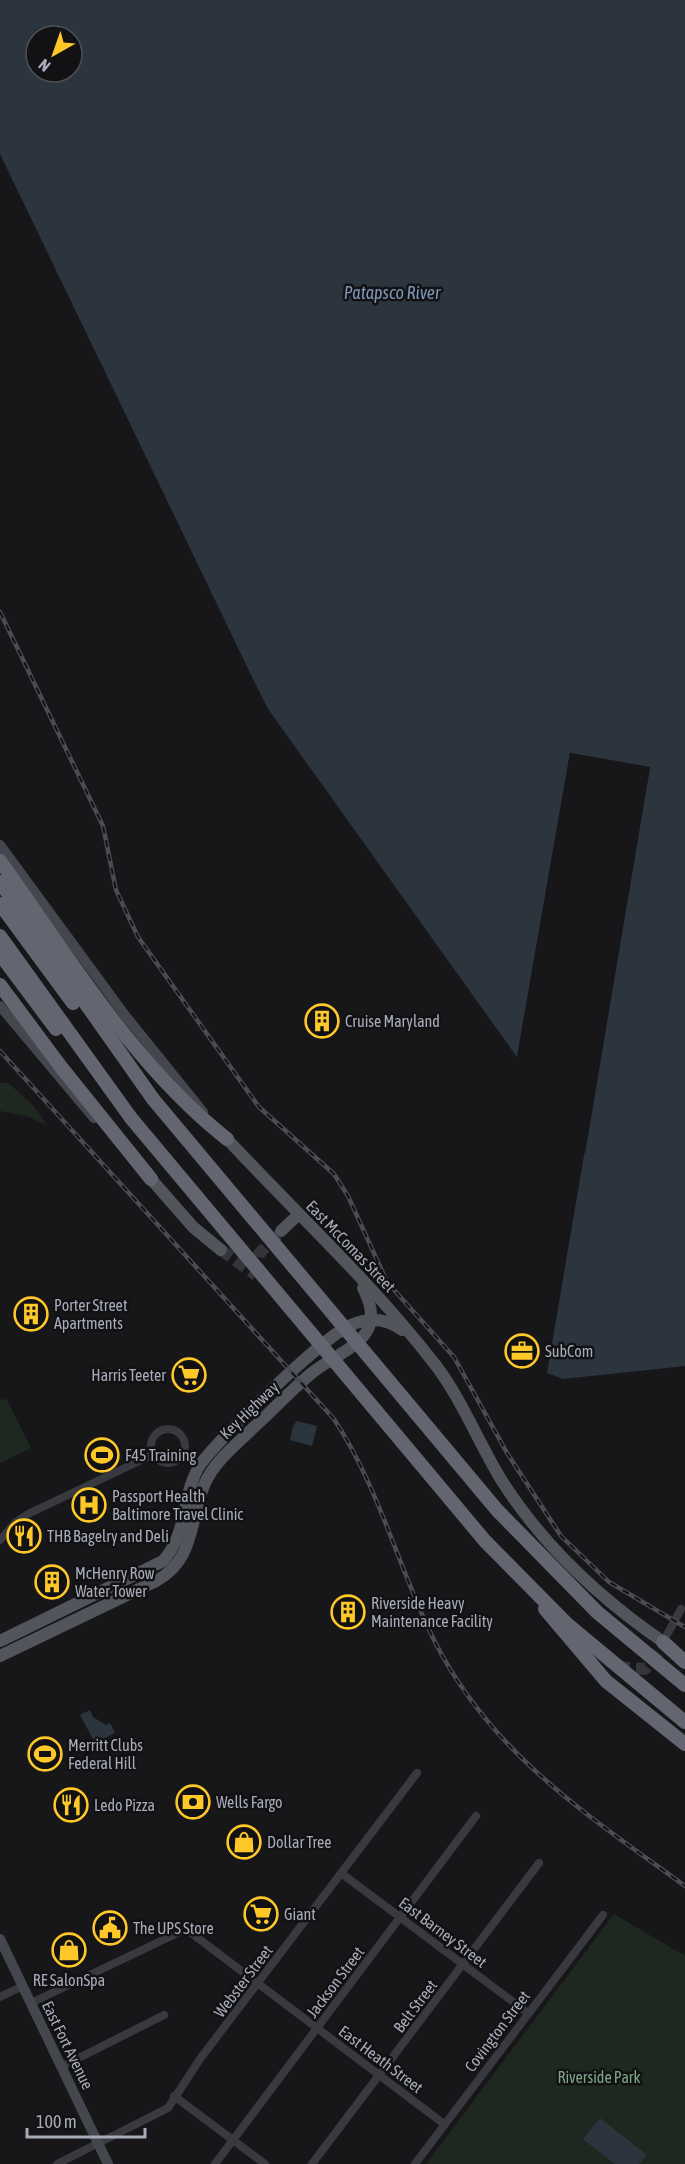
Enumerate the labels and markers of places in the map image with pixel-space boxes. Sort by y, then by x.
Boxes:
building icon: Cruise Maryland [304,1003,340,1039]
place label: Cruise Maryland [345,1012,440,1031]
building icon: Porter Street Apartments [13,1296,49,1332]
place label: Porter Street Apartments [54,1296,128,1333]
office icon: SubCom [504,1333,540,1369]
place label: SubCom [545,1342,593,1360]
supermarket icon: Harris Teeter [171,1357,207,1393]
place label: Harris Teeter [91,1366,166,1384]
sports icon: F45 Training [84,1437,120,1473]
place label: F45 Training [125,1446,196,1465]
hospital icon: Passport Health Baltimore Travel Clinic [71,1487,107,1523]
place label: Passport Health Baltimore Travel Clinic [112,1487,243,1523]
restaurant icon: THB Bagelry and Deli [6,1518,42,1554]
place label: THB Bagelry and Deli [47,1527,169,1546]
building icon: McHenry Row Water Tower [34,1564,70,1600]
place label: McHenry Row Water Tower [75,1564,155,1600]
building icon: Riverside Heavy Maintenance Facility [330,1594,366,1630]
place label: Riverside Heavy Maintenance Facility [371,1594,493,1631]
sports icon: Merritt Clubs Federal Hill [27,1736,63,1772]
place label: Merritt Clubs Federal Hill [68,1736,143,1772]
bank icon: Wells Fargo [175,1784,211,1820]
restaurant icon: Ledo Pizza [53,1787,89,1823]
place label: Wells Fargo [216,1793,283,1812]
place label: Ledo Pizza [94,1796,155,1814]
shop icon: Dollar Tree [226,1824,262,1860]
place label: Dollar Tree [267,1833,332,1851]
supermarket icon: Giant [243,1896,279,1932]
place label: Giant [284,1905,316,1923]
public building icon: The UPS Store [92,1910,128,1946]
place label: The UPS Store [133,1919,214,1937]
shop icon: RE SalonSpa [51,1932,87,1968]
place label: RE SalonSpa [33,1971,105,1990]

